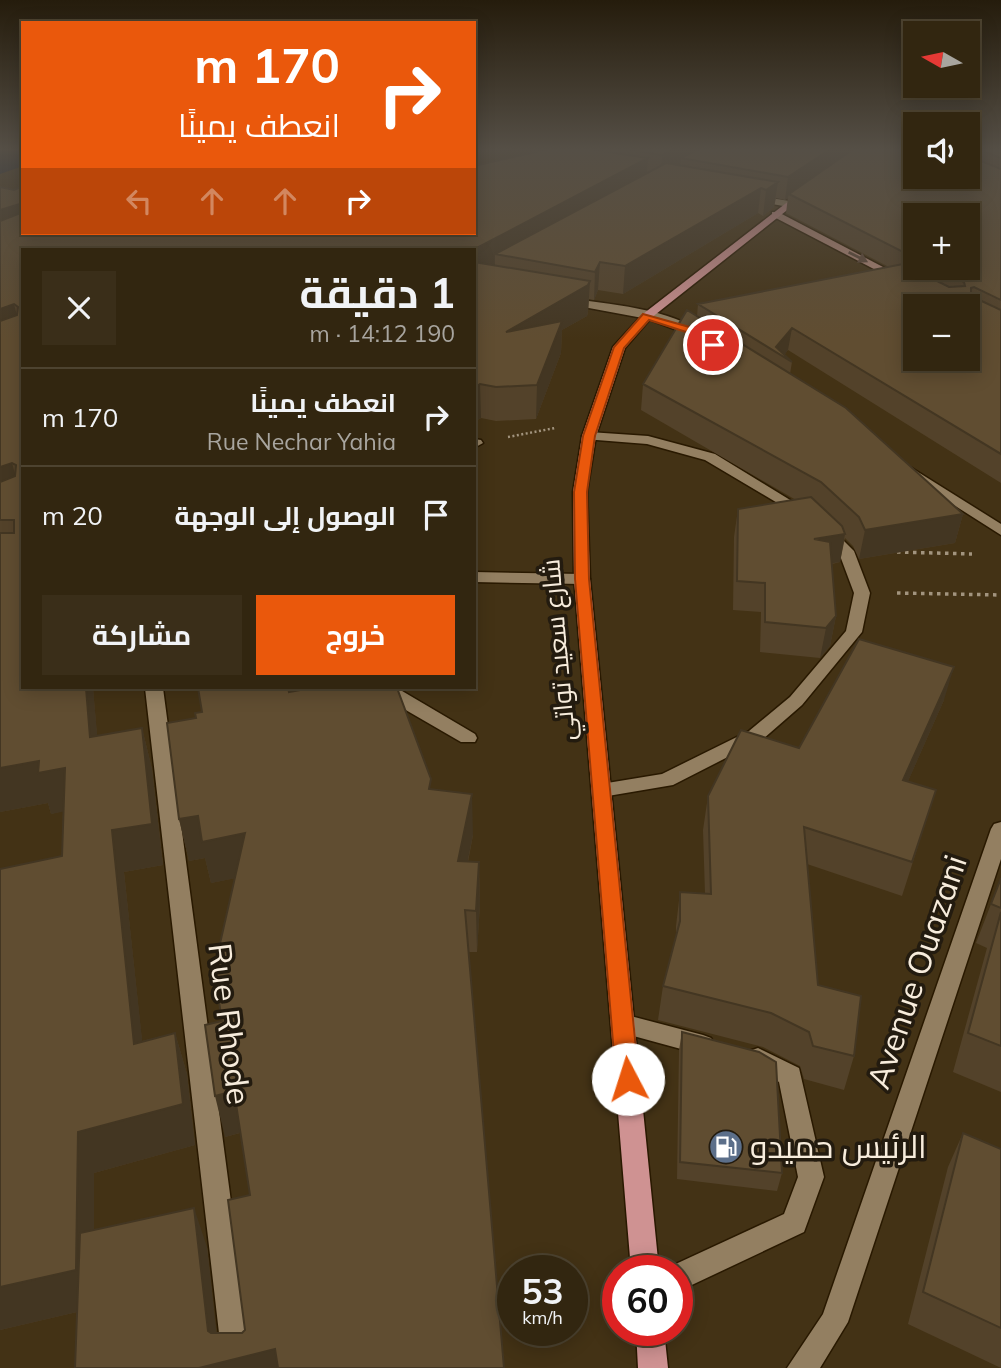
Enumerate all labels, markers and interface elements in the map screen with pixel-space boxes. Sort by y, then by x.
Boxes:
north arrow [903,21,980,98]
map controls [903,21,980,371]
text: 170 m [194,34,340,95]
icon: right [364,49,455,140]
text: انعطف يمينًا [178,105,340,145]
button: sound [903,112,980,189]
icon: left [120,182,158,220]
icon: ahead [193,182,231,220]
icon: ahead [266,182,304,220]
icon: right [339,182,377,220]
button: + [903,203,980,280]
one-way arrow [848,250,868,262]
text: 1 دقيقة [300,266,455,319]
button: close [42,271,116,345]
button: − [903,294,980,371]
pin [683,315,743,375]
text: 190 m · 14:12 [310,319,455,348]
icon: arrive [694,326,732,364]
text: انعطف يمينًا [250,386,396,419]
icon: right [417,398,455,436]
text: 170 m [42,401,118,434]
text: Rue Nechar Yahia [207,427,396,456]
icon: arrive [417,496,455,534]
text: 20 m [42,499,103,532]
text: الوصول إلى الوجهة [175,499,396,532]
street label: شارع سعيد تواتي [533,557,587,742]
button: مشاركة [42,595,242,675]
button: خروج [256,595,455,675]
street label: Avenue Ouazani [857,850,975,1094]
street label: Rue Rhode [200,941,260,1107]
position arrow [591,1042,665,1116]
place label: الرئيس حميدو [750,1126,927,1166]
fuel station icon: الرئيس حميدو [707,1128,745,1166]
speed limit sign: 60 [602,1255,693,1346]
text: 53 [521,1269,564,1313]
text: km/h [522,1306,563,1329]

